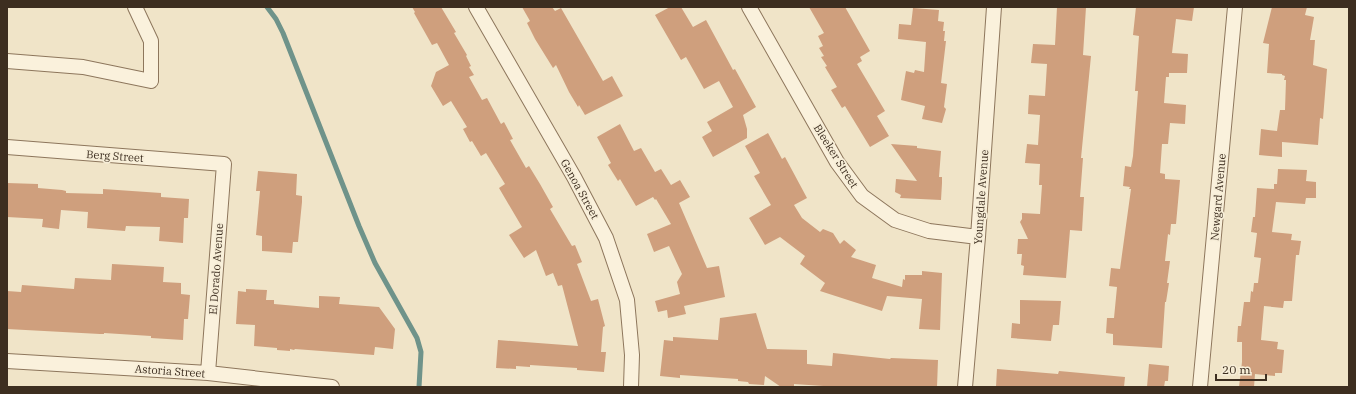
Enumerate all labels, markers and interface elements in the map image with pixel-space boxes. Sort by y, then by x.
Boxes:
street label: Bleeker Street [811,121,861,191]
street label: Berg Street [86,147,144,165]
street label: Youngdale Avenue [971,149,991,245]
street label: Newgard Avenue [1207,153,1229,241]
street label: Genoa Street [558,156,602,222]
street label: El Dorado Avenue [206,223,226,315]
scale bar [1216,356,1266,382]
street label: Astoria Street [134,362,206,380]
text: 20 m [1222,362,1251,377]

